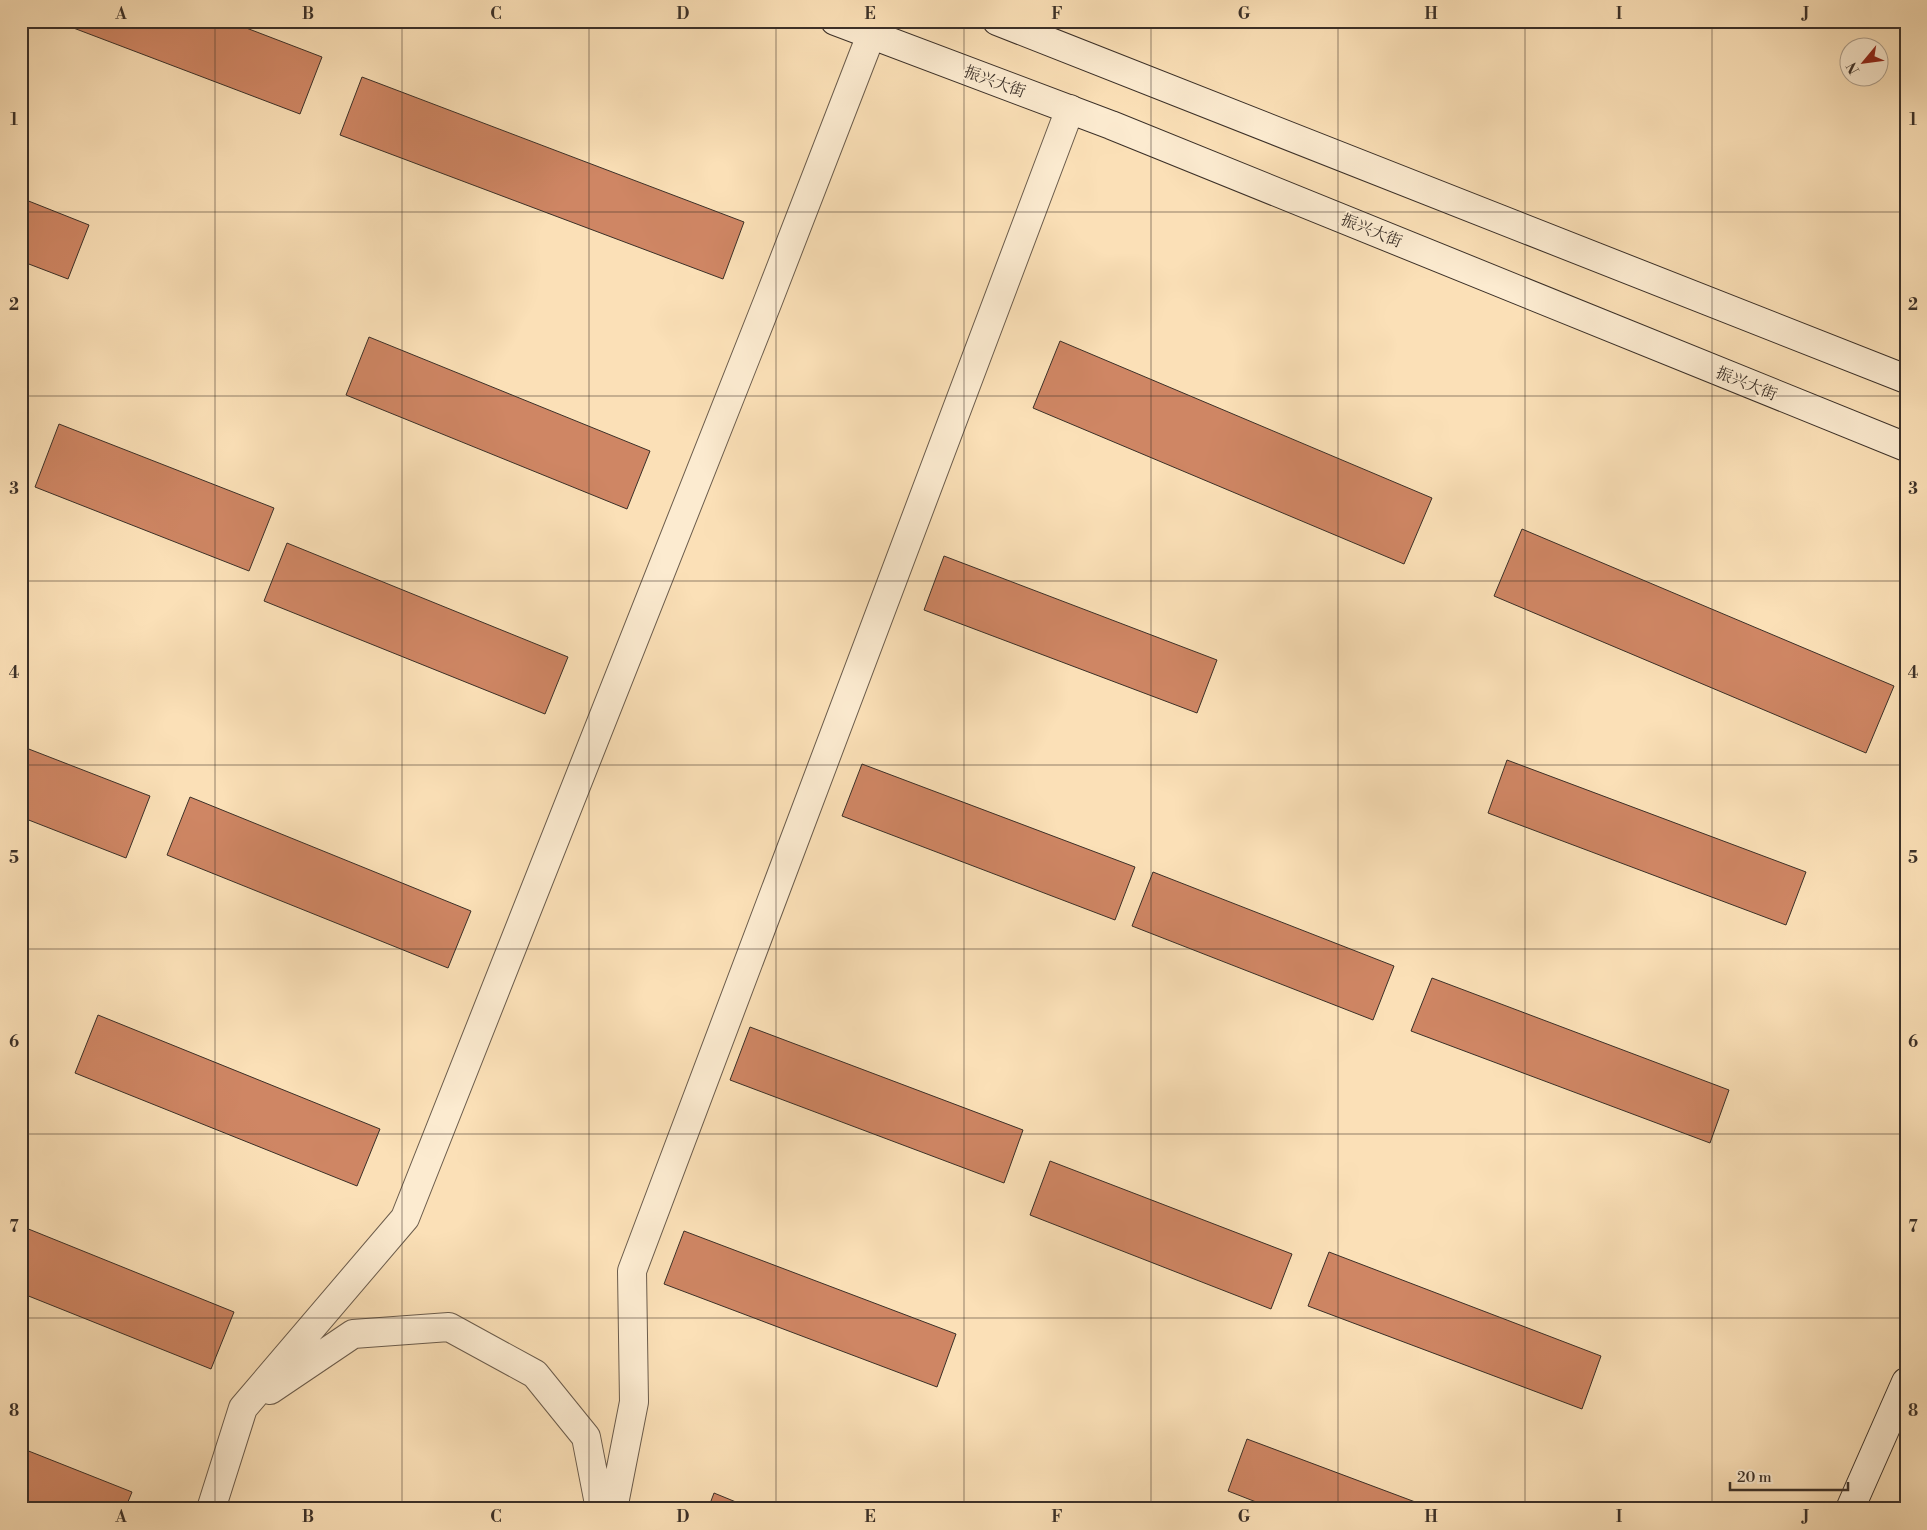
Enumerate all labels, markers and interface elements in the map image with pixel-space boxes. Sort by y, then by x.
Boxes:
text: A [114,4,127,24]
text: B [302,4,314,24]
text: C [490,4,502,24]
text: D [677,4,690,24]
text: E [864,4,876,24]
text: F [1051,4,1063,24]
text: G [1238,4,1251,24]
text: H [1424,4,1438,24]
text: I [1616,4,1622,24]
text: J [1801,4,1809,24]
north arrow [1840,38,1890,88]
text: N [1843,59,1864,77]
street label: 振兴大街 [961,62,1028,102]
text: 1 [10,110,18,130]
text: 1 [1909,110,1917,130]
street label: 振兴大街 [1338,210,1405,252]
text: 2 [9,295,19,315]
text: 2 [1908,295,1918,315]
street label: 振兴大街 [1713,363,1780,405]
text: 3 [9,479,19,499]
text: 3 [1908,479,1918,499]
text: 4 [9,663,20,683]
text: 4 [1908,663,1919,683]
text: 5 [9,848,19,868]
text: 5 [1908,848,1918,868]
text: 6 [9,1032,19,1052]
text: 6 [1908,1032,1918,1052]
text: 7 [9,1217,19,1237]
text: 7 [1908,1217,1918,1237]
text: 8 [9,1401,19,1421]
text: 8 [1908,1401,1918,1421]
scale bar [1730,1460,1847,1492]
text: 20 m [1737,1468,1772,1487]
text: A [114,1507,127,1527]
text: B [302,1507,314,1527]
text: C [490,1507,502,1527]
text: D [677,1507,690,1527]
text: E [864,1507,876,1527]
text: F [1051,1507,1063,1527]
text: G [1238,1507,1251,1527]
text: H [1424,1507,1438,1527]
text: I [1616,1507,1622,1527]
text: J [1801,1507,1809,1527]

